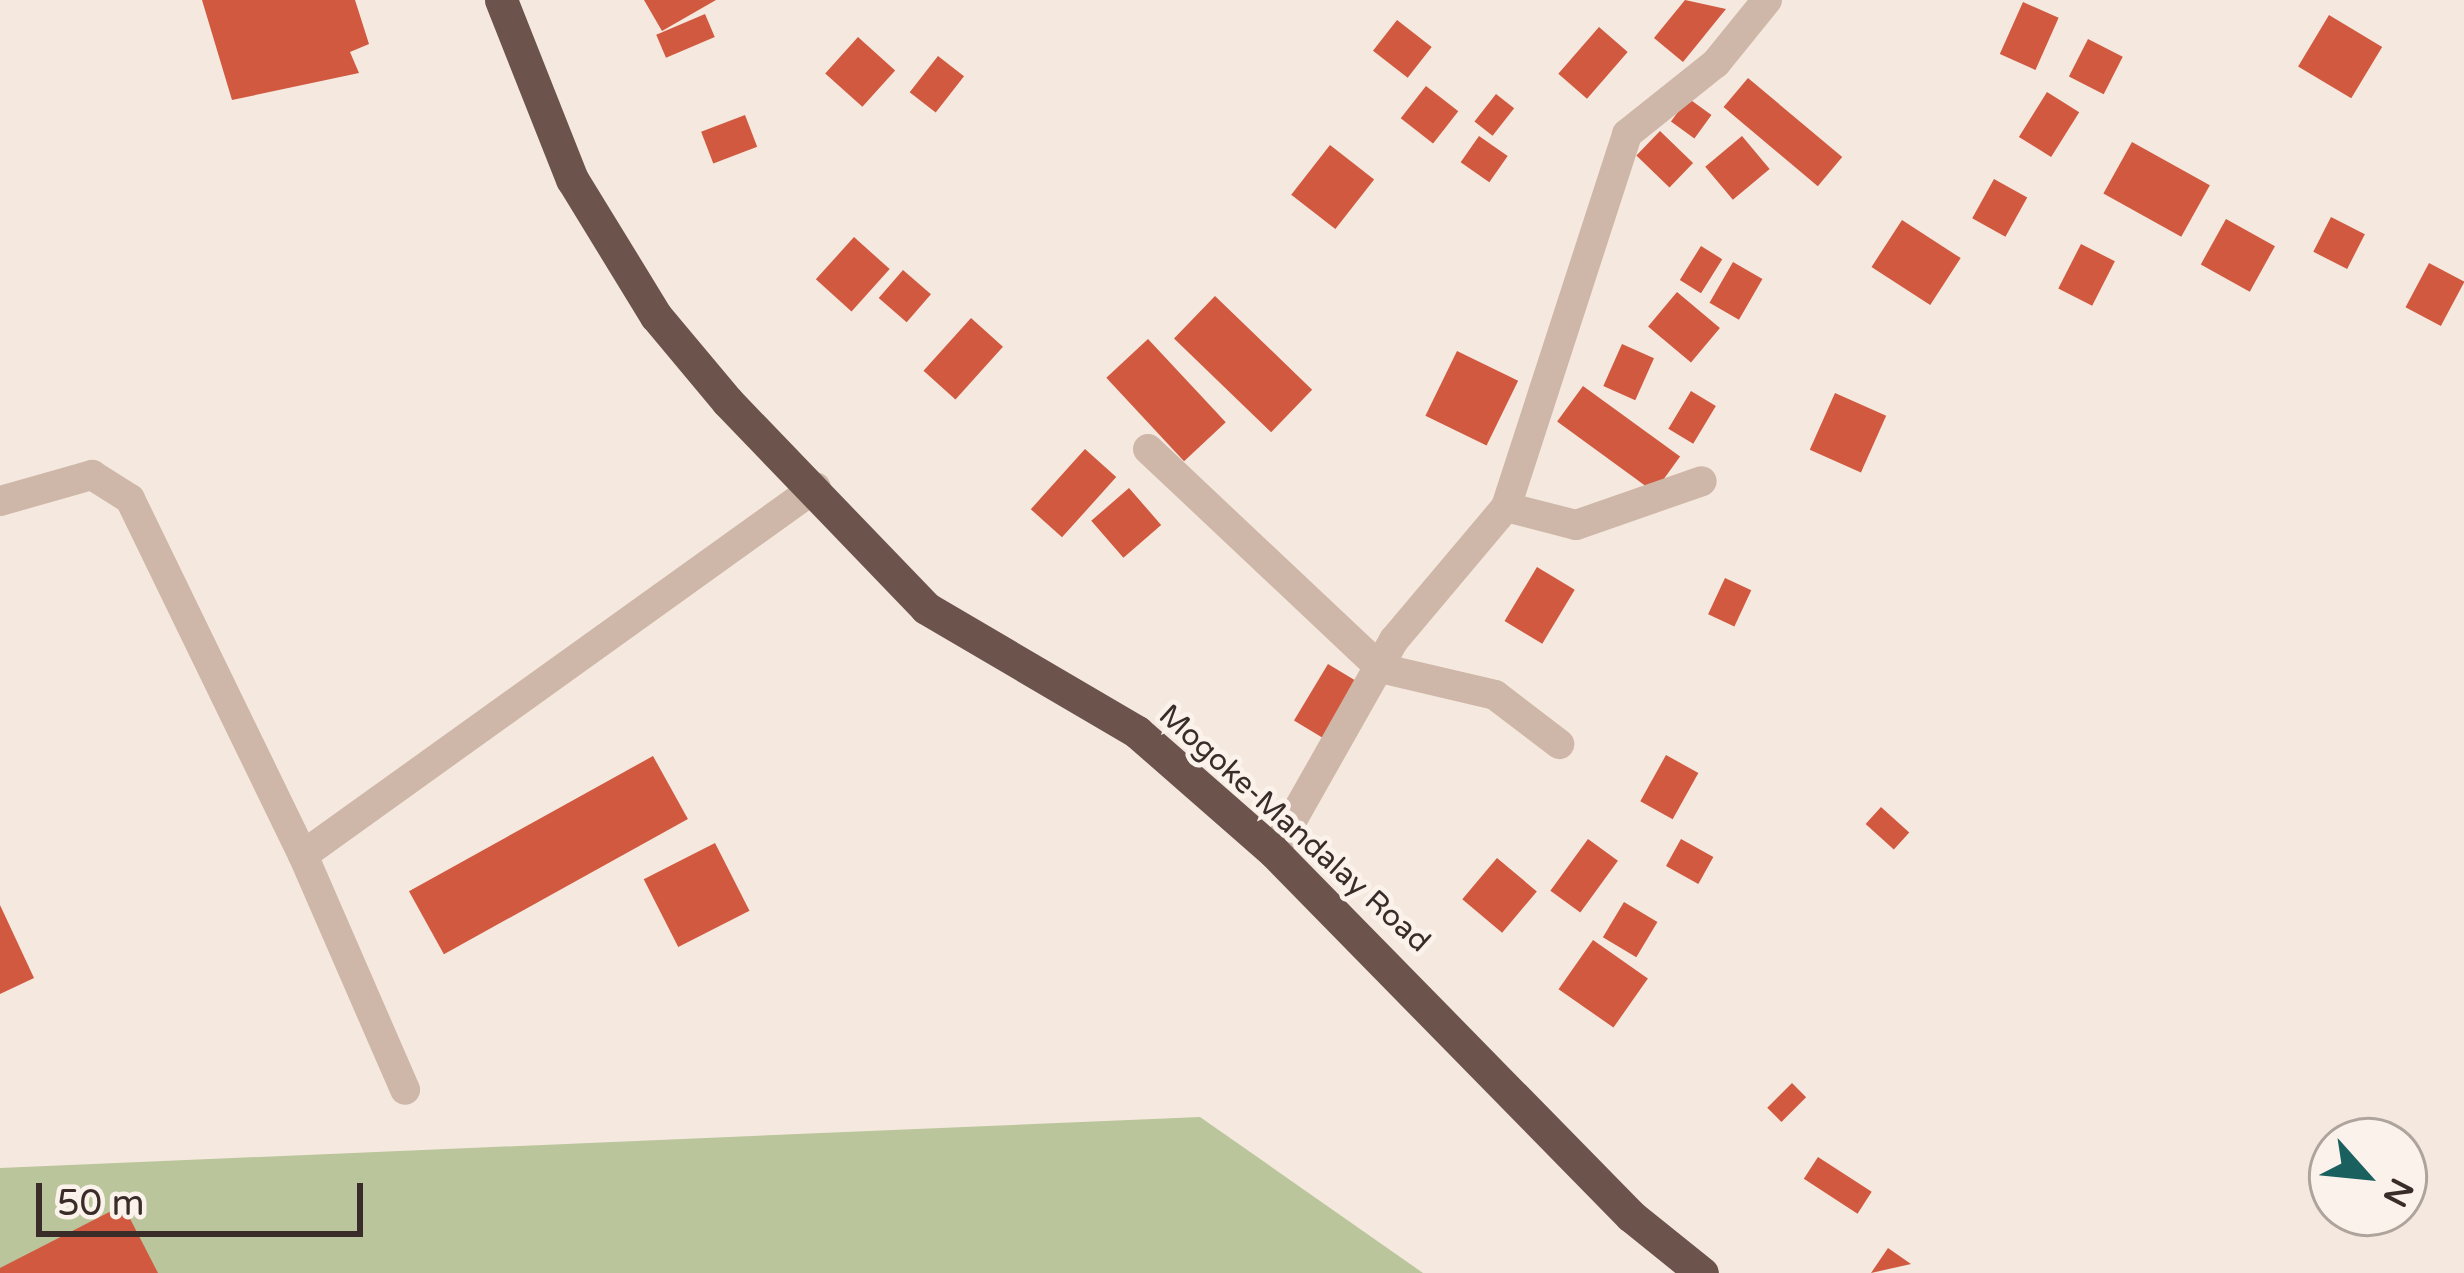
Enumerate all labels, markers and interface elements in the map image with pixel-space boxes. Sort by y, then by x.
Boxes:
street label: Mogoke-Mandalay Road [1151,698,1437,960]
north arrow [2308,1117,2428,1237]
scale bar [42,1159,369,1233]
text: N [2374,1172,2421,1213]
text: 50 m [57,1182,145,1225]

